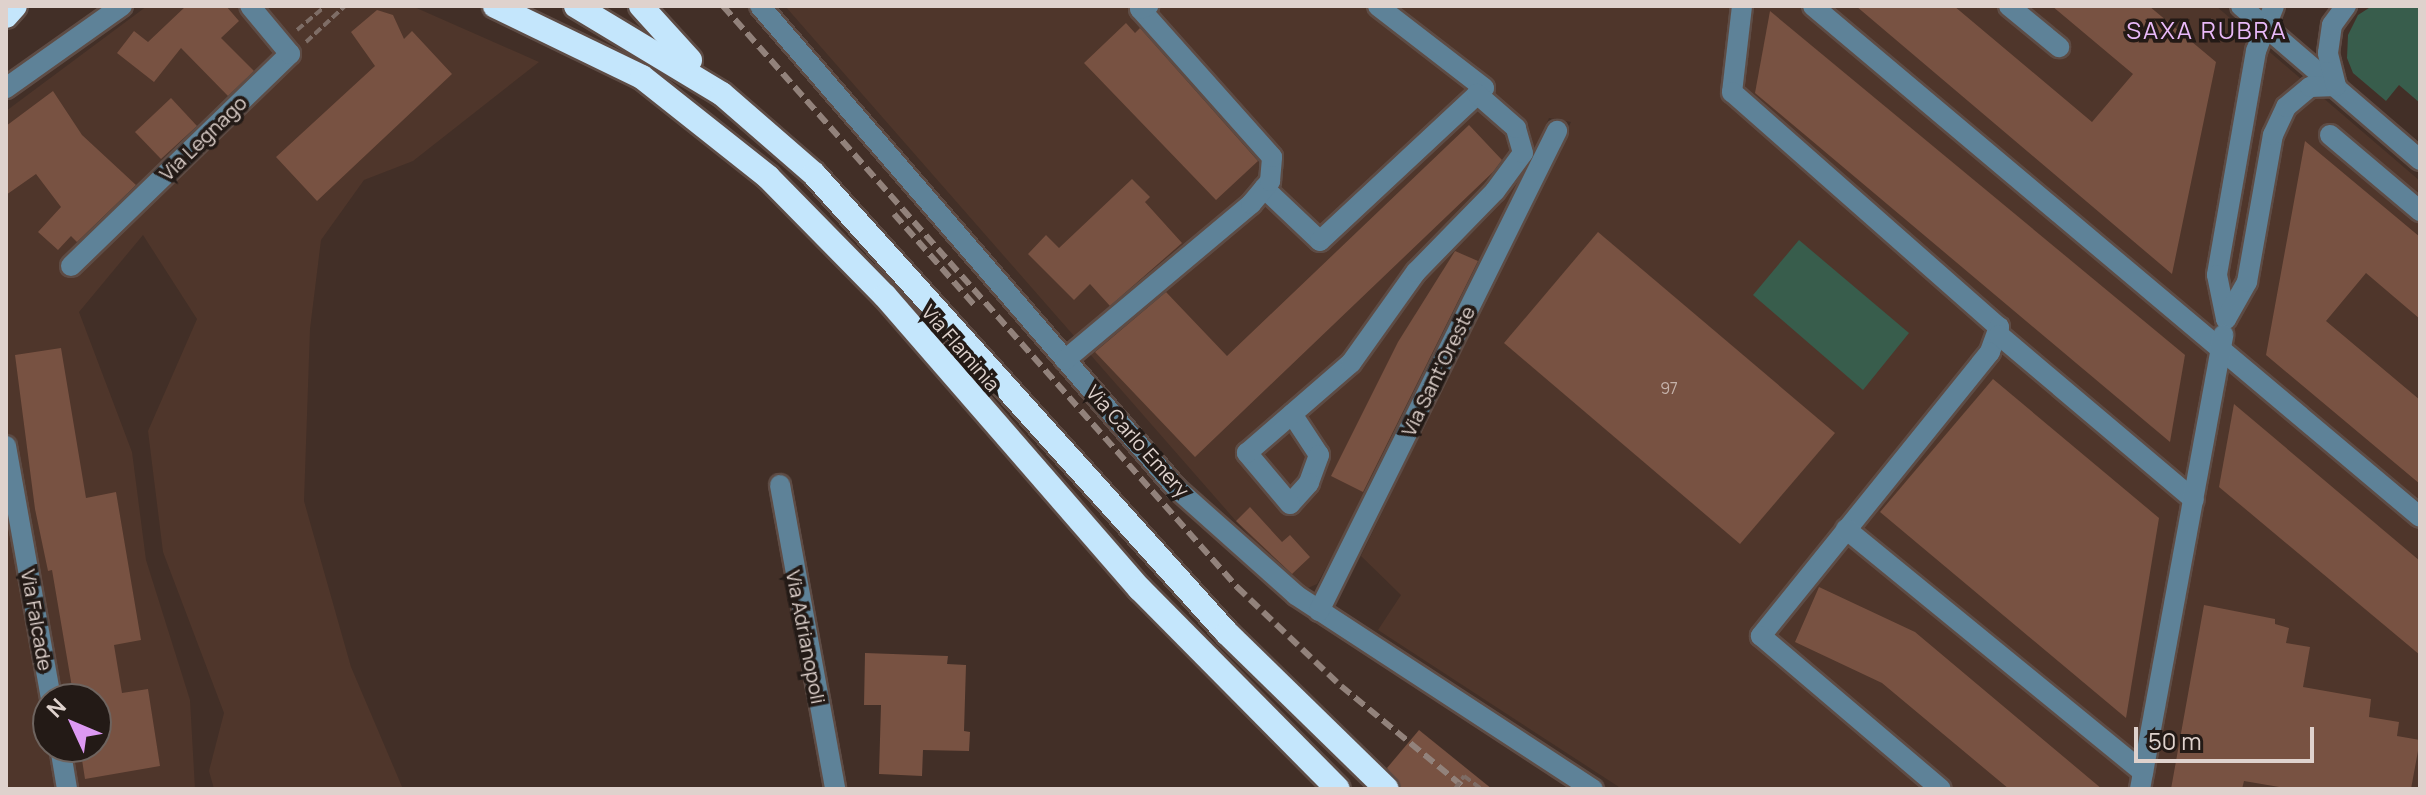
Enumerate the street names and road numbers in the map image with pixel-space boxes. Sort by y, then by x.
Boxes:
street label: Via Legnago [154,91,252,185]
street label: Via Flaminia [917,300,1005,396]
street label: Via Sant'Oreste [1396,302,1480,440]
street label: Via Carlo Emery [1082,380,1194,502]
street label: Via Falcade [16,567,58,673]
street label: Via Adrianopoli [781,568,831,706]

